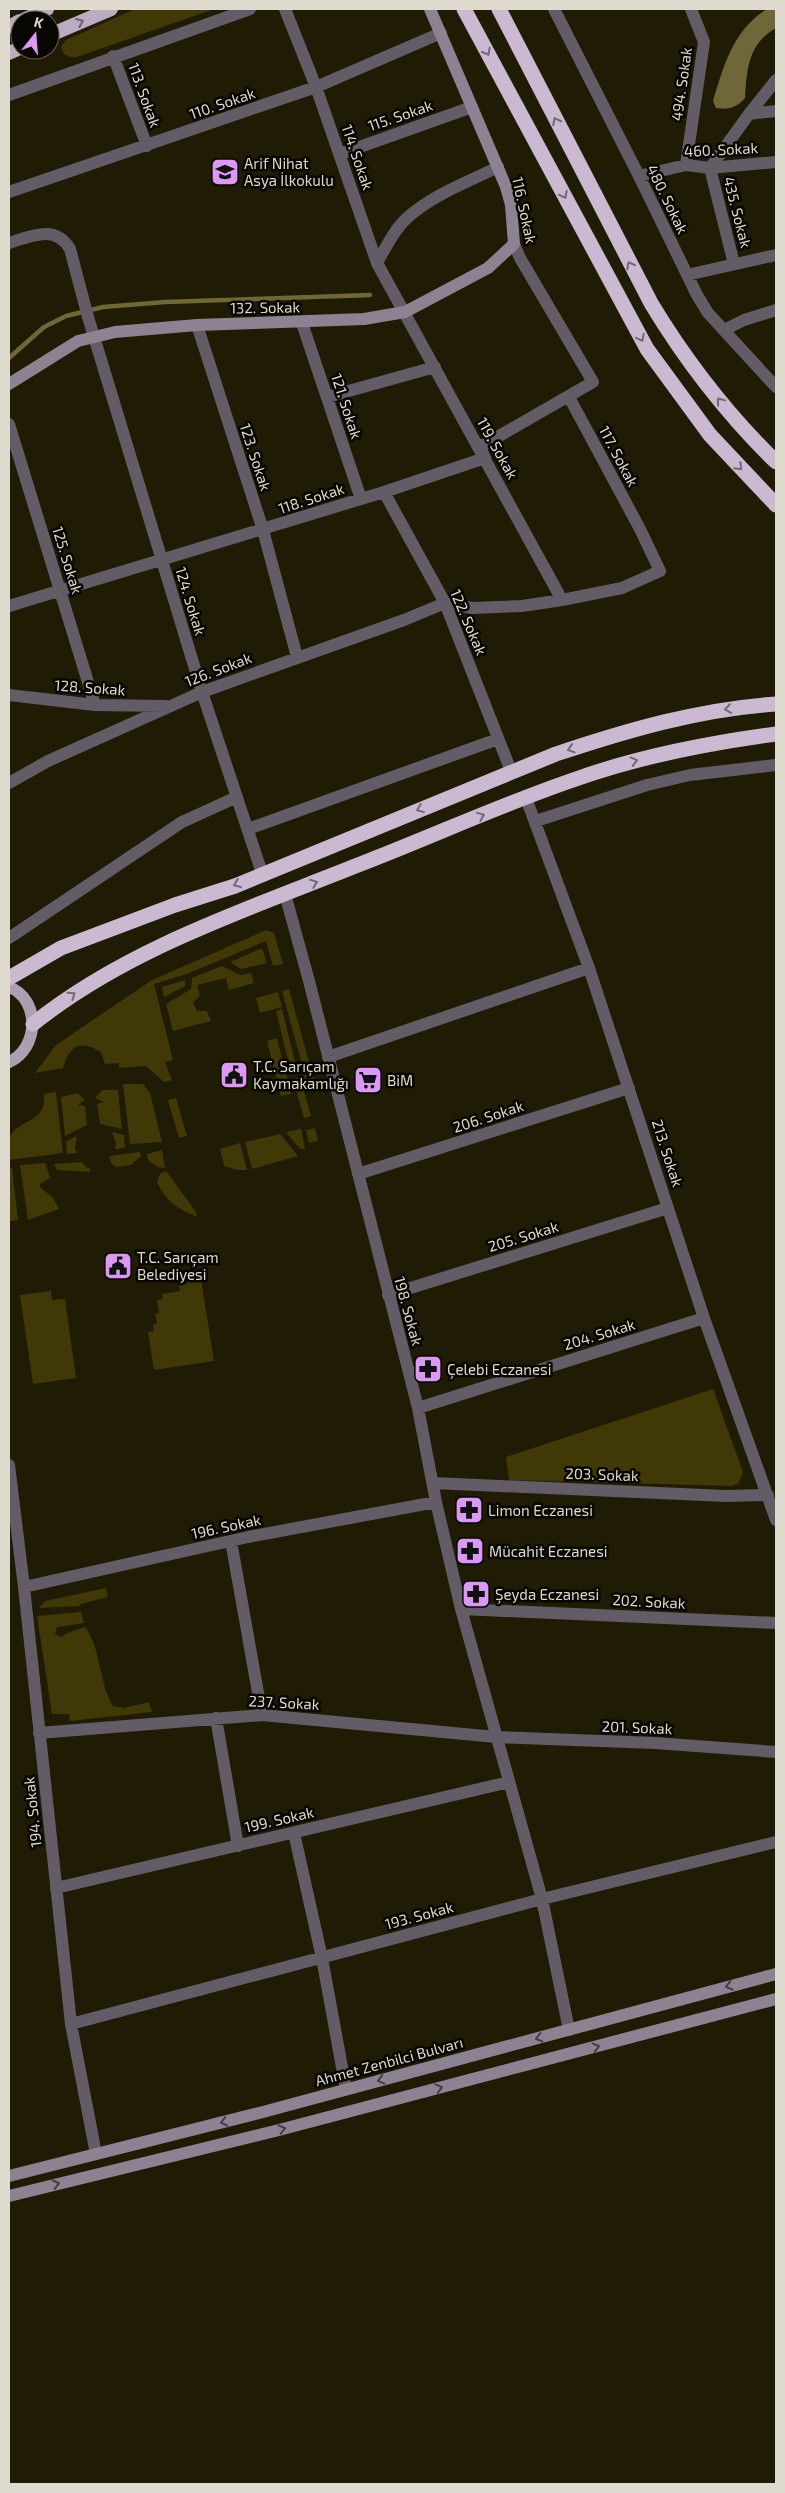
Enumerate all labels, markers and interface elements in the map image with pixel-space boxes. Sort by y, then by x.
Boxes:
north arrow [10,10,60,60]
text: K [32,13,46,32]
one-way arrow [75,18,84,29]
one-way arrow [481,46,491,55]
street label: 494. Sokak [667,46,695,122]
street label: 113. Sokak [125,60,165,130]
street label: 110. Sokak [187,83,258,123]
street label: 115. Sokak [365,95,435,134]
one-way arrow [552,117,562,126]
street label: 114. Sokak [338,122,378,193]
street label: 460. Sokak [684,138,759,160]
place label: Arif Nihat Asya İlkokulu [244,154,334,189]
school or university icon: Arif Nihat Asya İlkokulu [210,157,240,187]
street label: 480. Sokak [644,162,693,237]
street label: 435. Sokak [720,174,756,250]
street label: 116. Sokak [509,175,541,245]
one-way arrow [558,189,568,198]
one-way arrow [626,261,636,270]
street label: 132. Sokak [230,297,300,317]
one-way arrow [635,332,645,341]
street label: 121. Sokak [328,371,366,441]
one-way arrow [716,397,725,406]
street label: 119. Sokak [474,414,522,482]
street label: 123. Sokak [237,421,275,493]
street label: 117. Sokak [596,423,643,490]
one-way arrow [733,461,742,470]
street label: 118. Sokak [276,479,347,517]
street label: 125. Sokak [49,524,87,596]
street label: 124. Sokak [172,564,210,638]
street label: 122. Sokak [447,586,491,658]
street label: 126. Sokak [182,648,254,690]
street label: 128. Sokak [54,676,126,698]
one-way arrow [723,703,732,713]
one-way arrow [567,744,575,754]
one-way arrow [630,757,638,767]
one-way arrow [416,803,424,813]
one-way arrow [476,811,485,822]
one-way arrow [233,878,242,889]
one-way arrow [309,878,318,889]
one-way arrow [66,992,76,1001]
place label: T.C. Sarıçam Kaymakamlığı [253,1057,349,1092]
public building icon: T.C. Sarıçam Kaymakamlığı [219,1060,249,1090]
supermarket icon: BiM [353,1065,383,1095]
place label: BiM [387,1071,413,1089]
street label: 206. Sokak [450,1096,526,1136]
street label: 213. Sokak [649,1117,687,1189]
street label: 205. Sokak [486,1217,561,1255]
place label: T.C. Sarıçam Belediyesi [137,1248,219,1283]
public building icon: T.C. Sarıçam Belediyesi [103,1251,133,1281]
street label: 198. Sokak [391,1274,427,1348]
street label: 204. Sokak [561,1314,637,1353]
pharmacy icon: Çelebi Eczanesi [413,1354,443,1384]
place label: Çelebi Eczanesi [447,1360,551,1379]
street label: 203. Sokak [565,1464,639,1484]
pharmacy icon: Limon Eczanesi [454,1495,484,1525]
place label: Limon Eczanesi [488,1501,593,1519]
street label: 196. Sokak [190,1510,263,1542]
pharmacy icon: Mücahit Eczanesi [455,1536,485,1566]
place label: Mücahit Eczanesi [489,1542,608,1560]
pharmacy icon: Şeyda Eczanesi [461,1579,491,1609]
place label: Şeyda Eczanesi [495,1585,599,1604]
street label: 202. Sokak [612,1590,686,1612]
street label: 237. Sokak [248,1691,320,1713]
street label: 201. Sokak [601,1717,673,1737]
street label: 194. Sokak [19,1775,45,1848]
street label: 199. Sokak [243,1802,316,1836]
street label: 193. Sokak [383,1897,456,1933]
one-way arrow [726,1981,734,1991]
one-way arrow [534,2032,543,2043]
street label: Ahmet Zenbilci Bulvarı [313,2033,465,2089]
one-way arrow [592,2042,600,2052]
one-way arrow [378,2074,386,2084]
one-way arrow [435,2084,443,2094]
one-way arrow [221,2116,229,2126]
one-way arrow [278,2125,286,2135]
one-way arrow [52,2179,61,2190]

